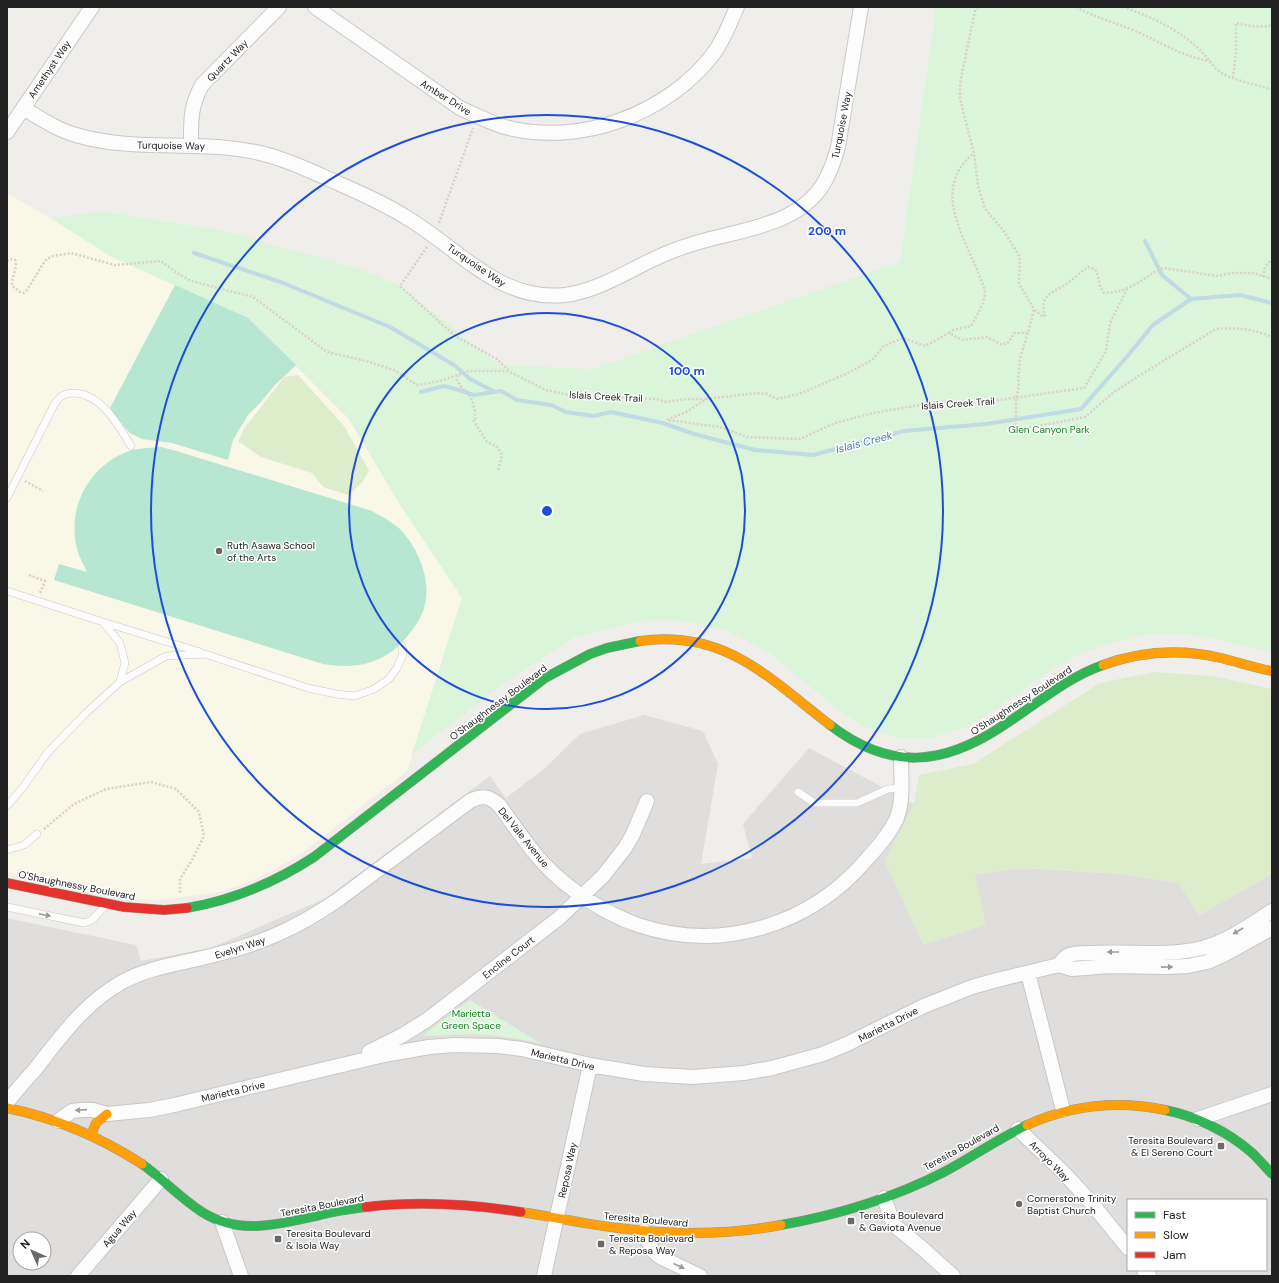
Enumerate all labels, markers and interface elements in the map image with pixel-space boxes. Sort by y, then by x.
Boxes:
street label: Quartz Way [204,36,251,84]
street label: Amethyst Way [25,37,74,101]
street label: Amber Drive [418,77,474,118]
street label: Turquoise Way [829,90,854,160]
street label: Turquoise Way [137,138,206,153]
text: 200 m [808,223,846,239]
street label: Turquoise Way [445,241,509,290]
text: 100 m [669,363,705,379]
street label: Islais Creek Trail [569,388,643,405]
street label: Islais Creek Trail [921,394,995,413]
park label: Glen Canyon Park [1008,423,1090,436]
water label: Islais Creek [834,428,894,456]
centre of rings [540,504,554,518]
place label: Ruth Asawa School of the Arts [227,539,315,564]
marker: Ruth Asawa School of the Arts [214,546,224,556]
street label: O'Shaughnessy Boulevard [447,662,550,743]
street label: O'Shaughnessy Boulevard [968,663,1075,738]
street label: Del Vale Avenue [495,805,552,870]
street label: O'Shaughnessy Boulevard [18,868,136,903]
one-way arrow [39,912,51,918]
one-way arrow [1232,928,1244,935]
street label: Evelyn Way [213,933,268,962]
street label: Encline Court [480,933,537,982]
one-way arrow [1106,949,1119,955]
one-way arrow [1161,964,1174,970]
street label: Marietta Drive [856,1004,920,1045]
park label: Marietta Green Space [441,1007,501,1032]
street label: Marietta Drive [530,1046,596,1073]
street label: Marietta Drive [200,1078,267,1105]
one-way arrow [75,1107,87,1114]
street label: Teresita Boulevard [921,1121,1001,1174]
place label: Teresita Boulevard & El Sereno Court [1128,1134,1213,1159]
street label: Arroyo Way [1026,1138,1073,1185]
street label: Reposa Way [555,1141,580,1199]
marker: Teresita Boulevard & El Sereno Court [1216,1141,1226,1151]
street label: Teresita Boulevard [279,1191,365,1220]
place label: Cornerstone Trinity Baptist Church [1027,1192,1117,1217]
marker: Cornerstone Trinity Baptist Church [1014,1199,1024,1209]
legend [1127,1199,1267,1271]
street label: Agua Way [99,1206,140,1250]
text: Fast [1163,1207,1186,1223]
street label: Teresita Boulevard [603,1209,689,1230]
place label: Teresita Boulevard & Gaviota Avenue [859,1209,944,1234]
marker: Teresita Boulevard & Gaviota Avenue [846,1216,856,1226]
place label: Teresita Boulevard & Isola Way [286,1227,371,1252]
text: Slow [1163,1227,1189,1243]
north arrow [12,1231,52,1271]
place label: Teresita Boulevard & Reposa Way [609,1232,694,1257]
marker: Teresita Boulevard & Isola Way [273,1234,283,1244]
text: N [17,1236,33,1252]
marker: Teresita Boulevard & Reposa Way [596,1239,606,1249]
text: Jam [1163,1247,1186,1263]
one-way arrow [673,1263,684,1269]

